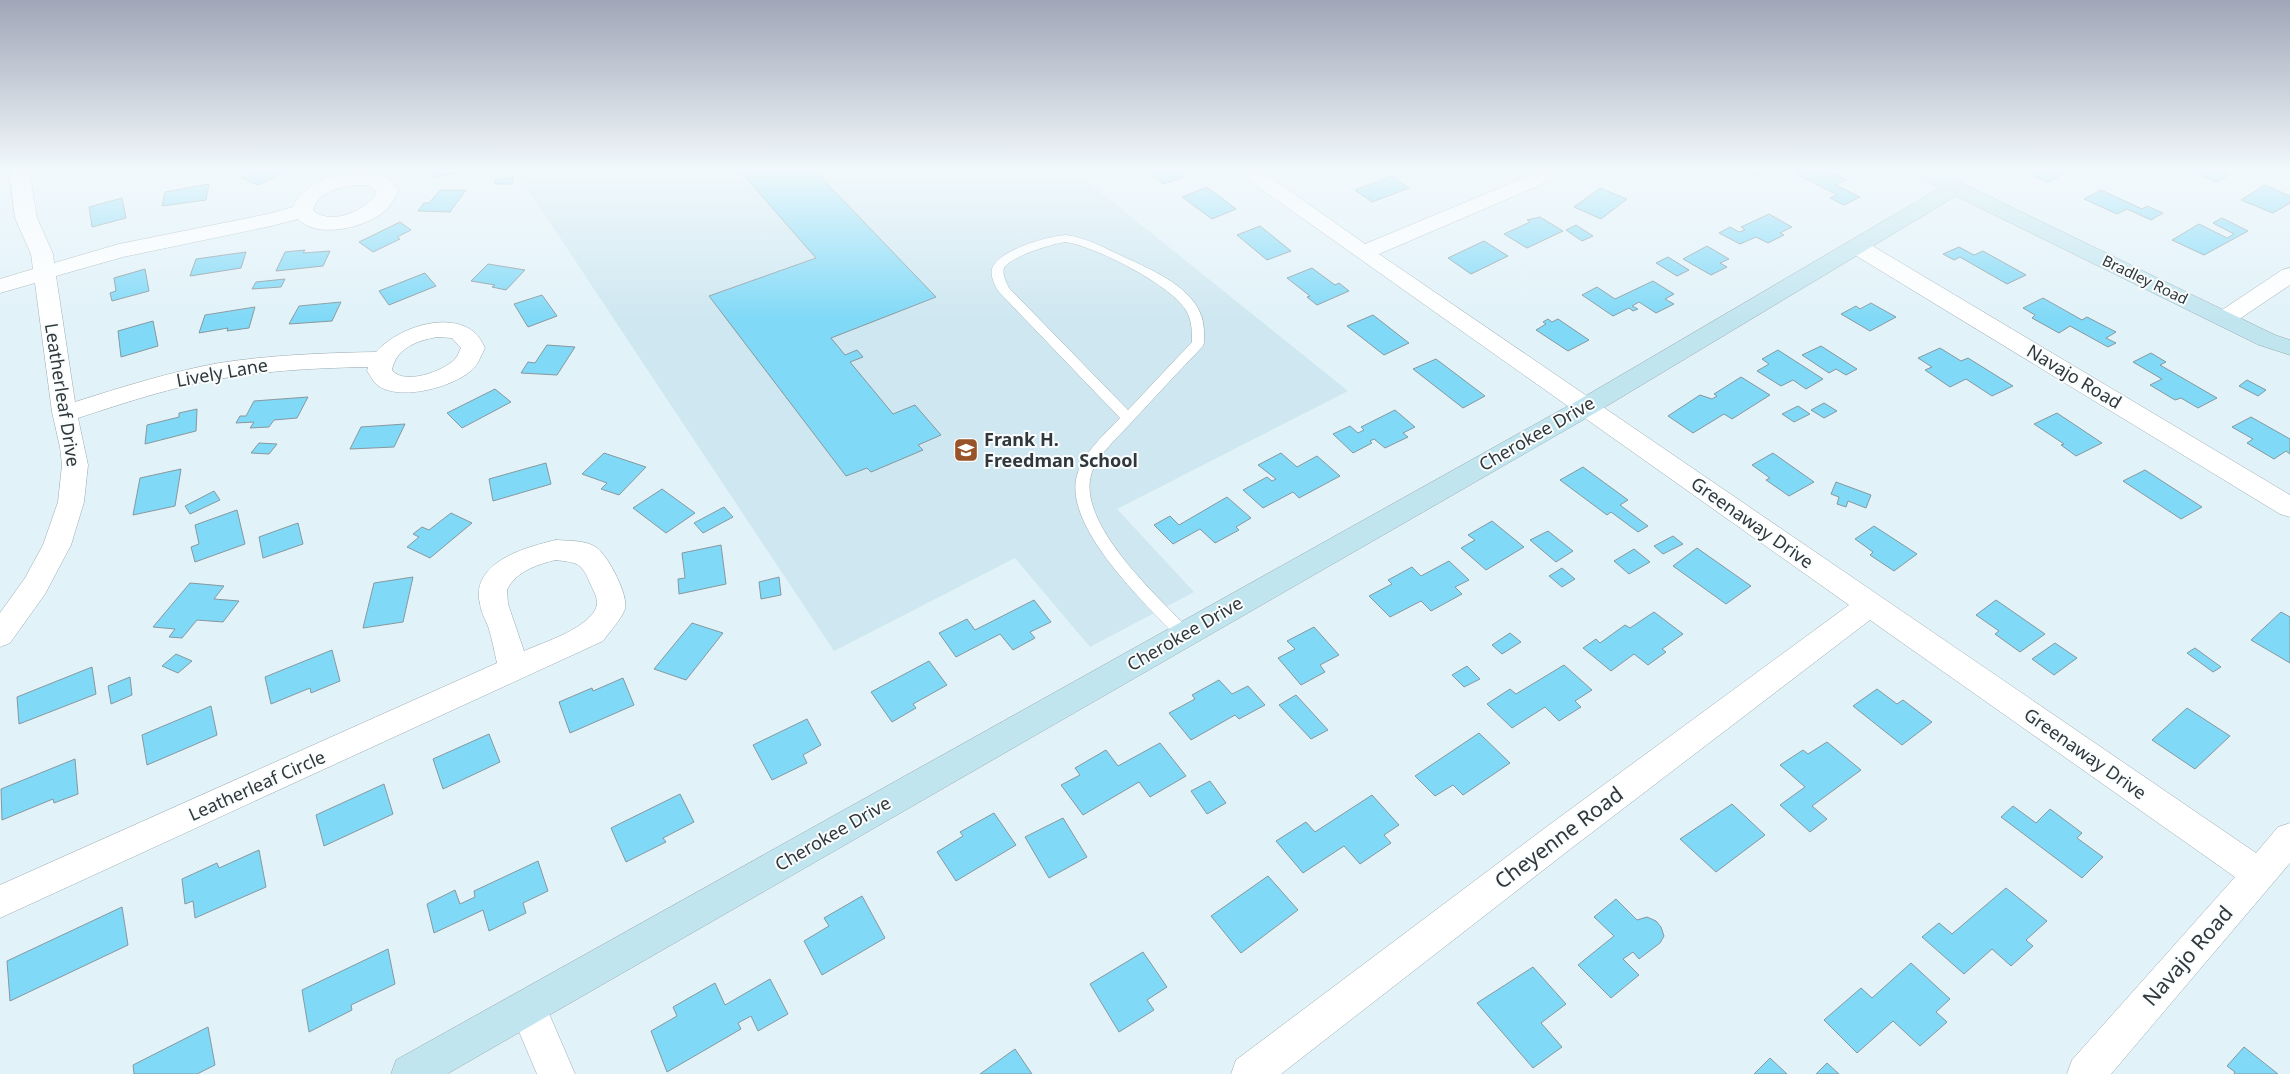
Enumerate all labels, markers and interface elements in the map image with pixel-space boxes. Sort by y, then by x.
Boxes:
street label: Bradley Road [2099,250,2192,308]
street label: Leatherleaf Drive [40,321,86,468]
street label: Navajo Road [2023,338,2126,414]
street label: Lively Lane [174,352,270,392]
street label: Cherokee Drive [1474,390,1599,476]
place label: Frank H. Freedman School [984,427,1138,472]
school or university icon: Frank H. Freedman School [953,437,979,463]
street label: Greenaway Drive [1687,471,1819,573]
street label: Cherokee Drive [1122,590,1247,676]
street label: Greenaway Drive [2020,702,2152,804]
street label: Leatherleaf Circle [184,744,329,826]
street label: Cheyenne Road [1488,780,1628,895]
street label: Cherokee Drive [770,790,895,876]
street label: Navajo Road [2136,899,2239,1011]

